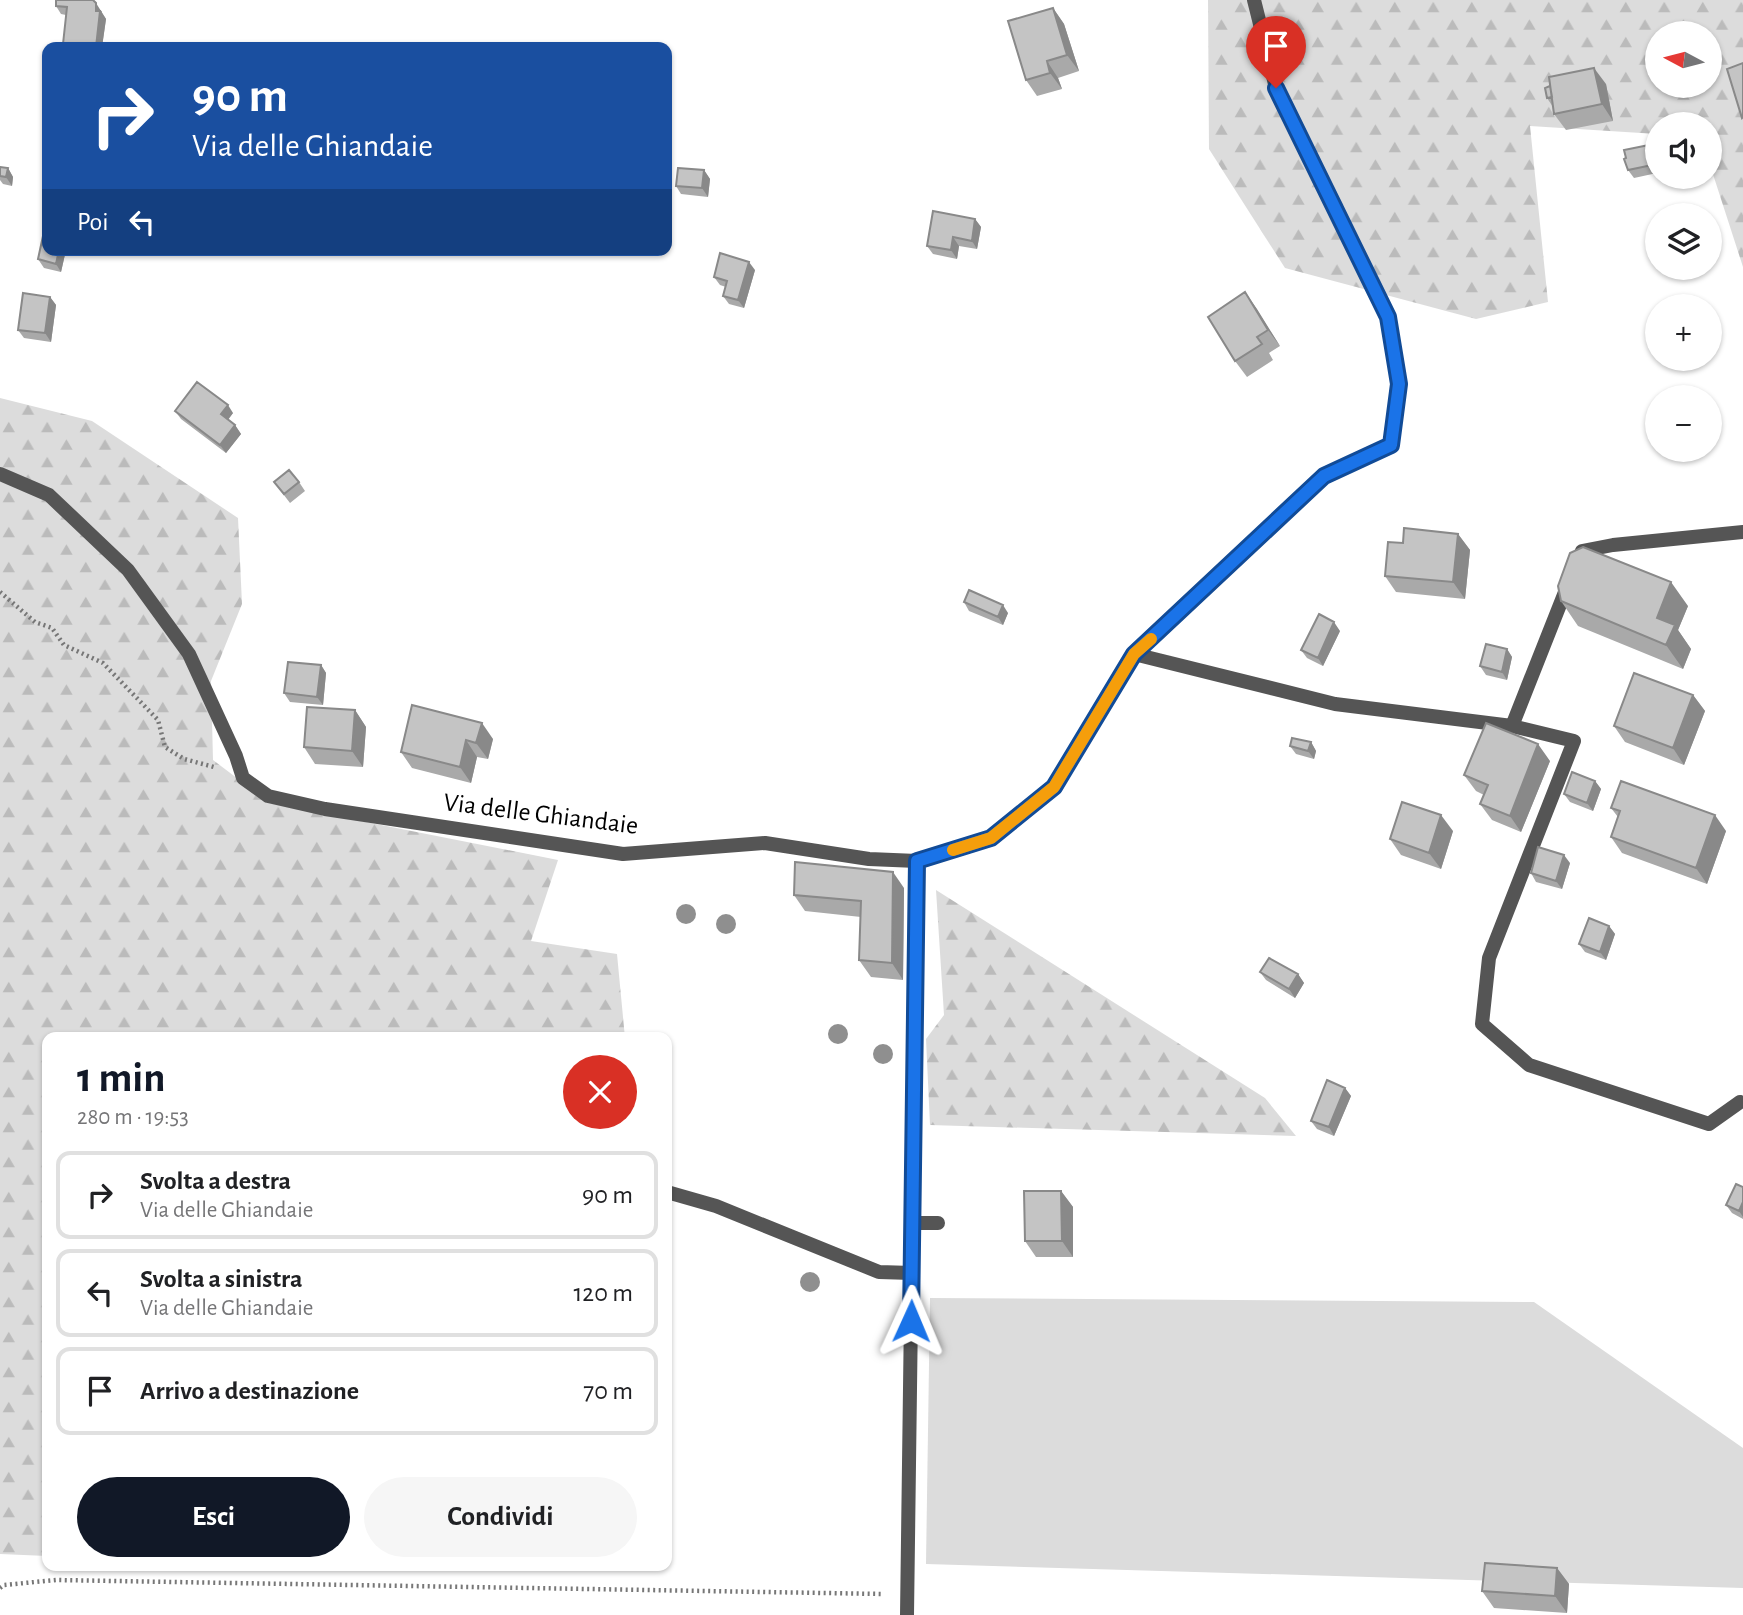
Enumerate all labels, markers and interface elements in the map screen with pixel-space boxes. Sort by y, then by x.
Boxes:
pin [1246,16,1306,88]
north arrow [1645,21,1722,98]
map controls [1645,21,1722,462]
icon: arrive [1257,27,1295,65]
icon: right [77,70,168,161]
text: 90 m [192,72,288,121]
button: sound [1645,112,1722,189]
text: Via delle Ghiandaie [192,130,433,162]
icon: left [123,203,161,241]
button: layers [1645,203,1722,280]
text: Poi [77,209,109,235]
button: + [1645,294,1722,371]
button: − [1645,385,1722,462]
street label: Via delle Ghiandaie [442,789,640,839]
button: close [563,1055,637,1129]
text: 1 min [77,1057,166,1099]
text: 280 m · 19:53 [77,1106,189,1129]
text: Svolta a destra [140,1168,291,1194]
icon: right [81,1176,119,1214]
text: 90 m [582,1182,633,1208]
text: Via delle Ghiandaie [140,1199,313,1222]
text: Svolta a sinistra [140,1266,302,1292]
icon: left [81,1274,119,1312]
text: 120 m [573,1280,633,1306]
position arrow [874,1284,948,1358]
text: Via delle Ghiandaie [140,1297,313,1320]
icon: arrive [81,1372,119,1410]
text: Arrivo a destinazione [140,1378,359,1404]
text: 70 m [583,1378,633,1404]
button: Esci [77,1477,350,1557]
button: Condividi [364,1477,637,1557]

